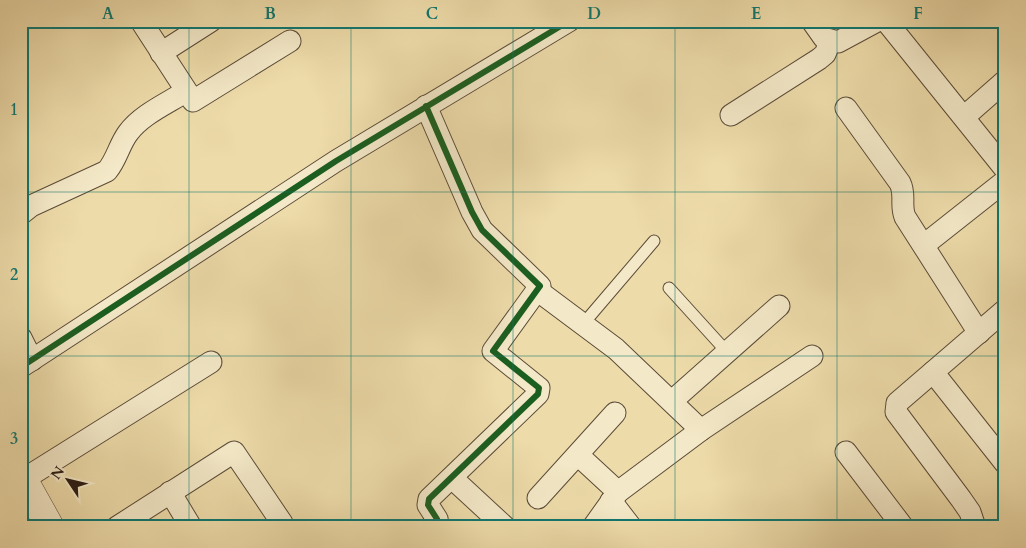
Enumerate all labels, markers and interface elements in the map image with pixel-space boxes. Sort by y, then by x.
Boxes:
text: A [102,3,114,25]
text: B [264,3,276,25]
text: C [426,3,438,25]
text: D [587,3,601,25]
text: E [751,3,761,25]
text: F [913,3,923,25]
text: 1 [10,99,18,121]
text: 2 [10,264,18,286]
text: 3 [10,428,18,450]
north arrow [42,456,92,506]
text: N [46,462,69,483]

